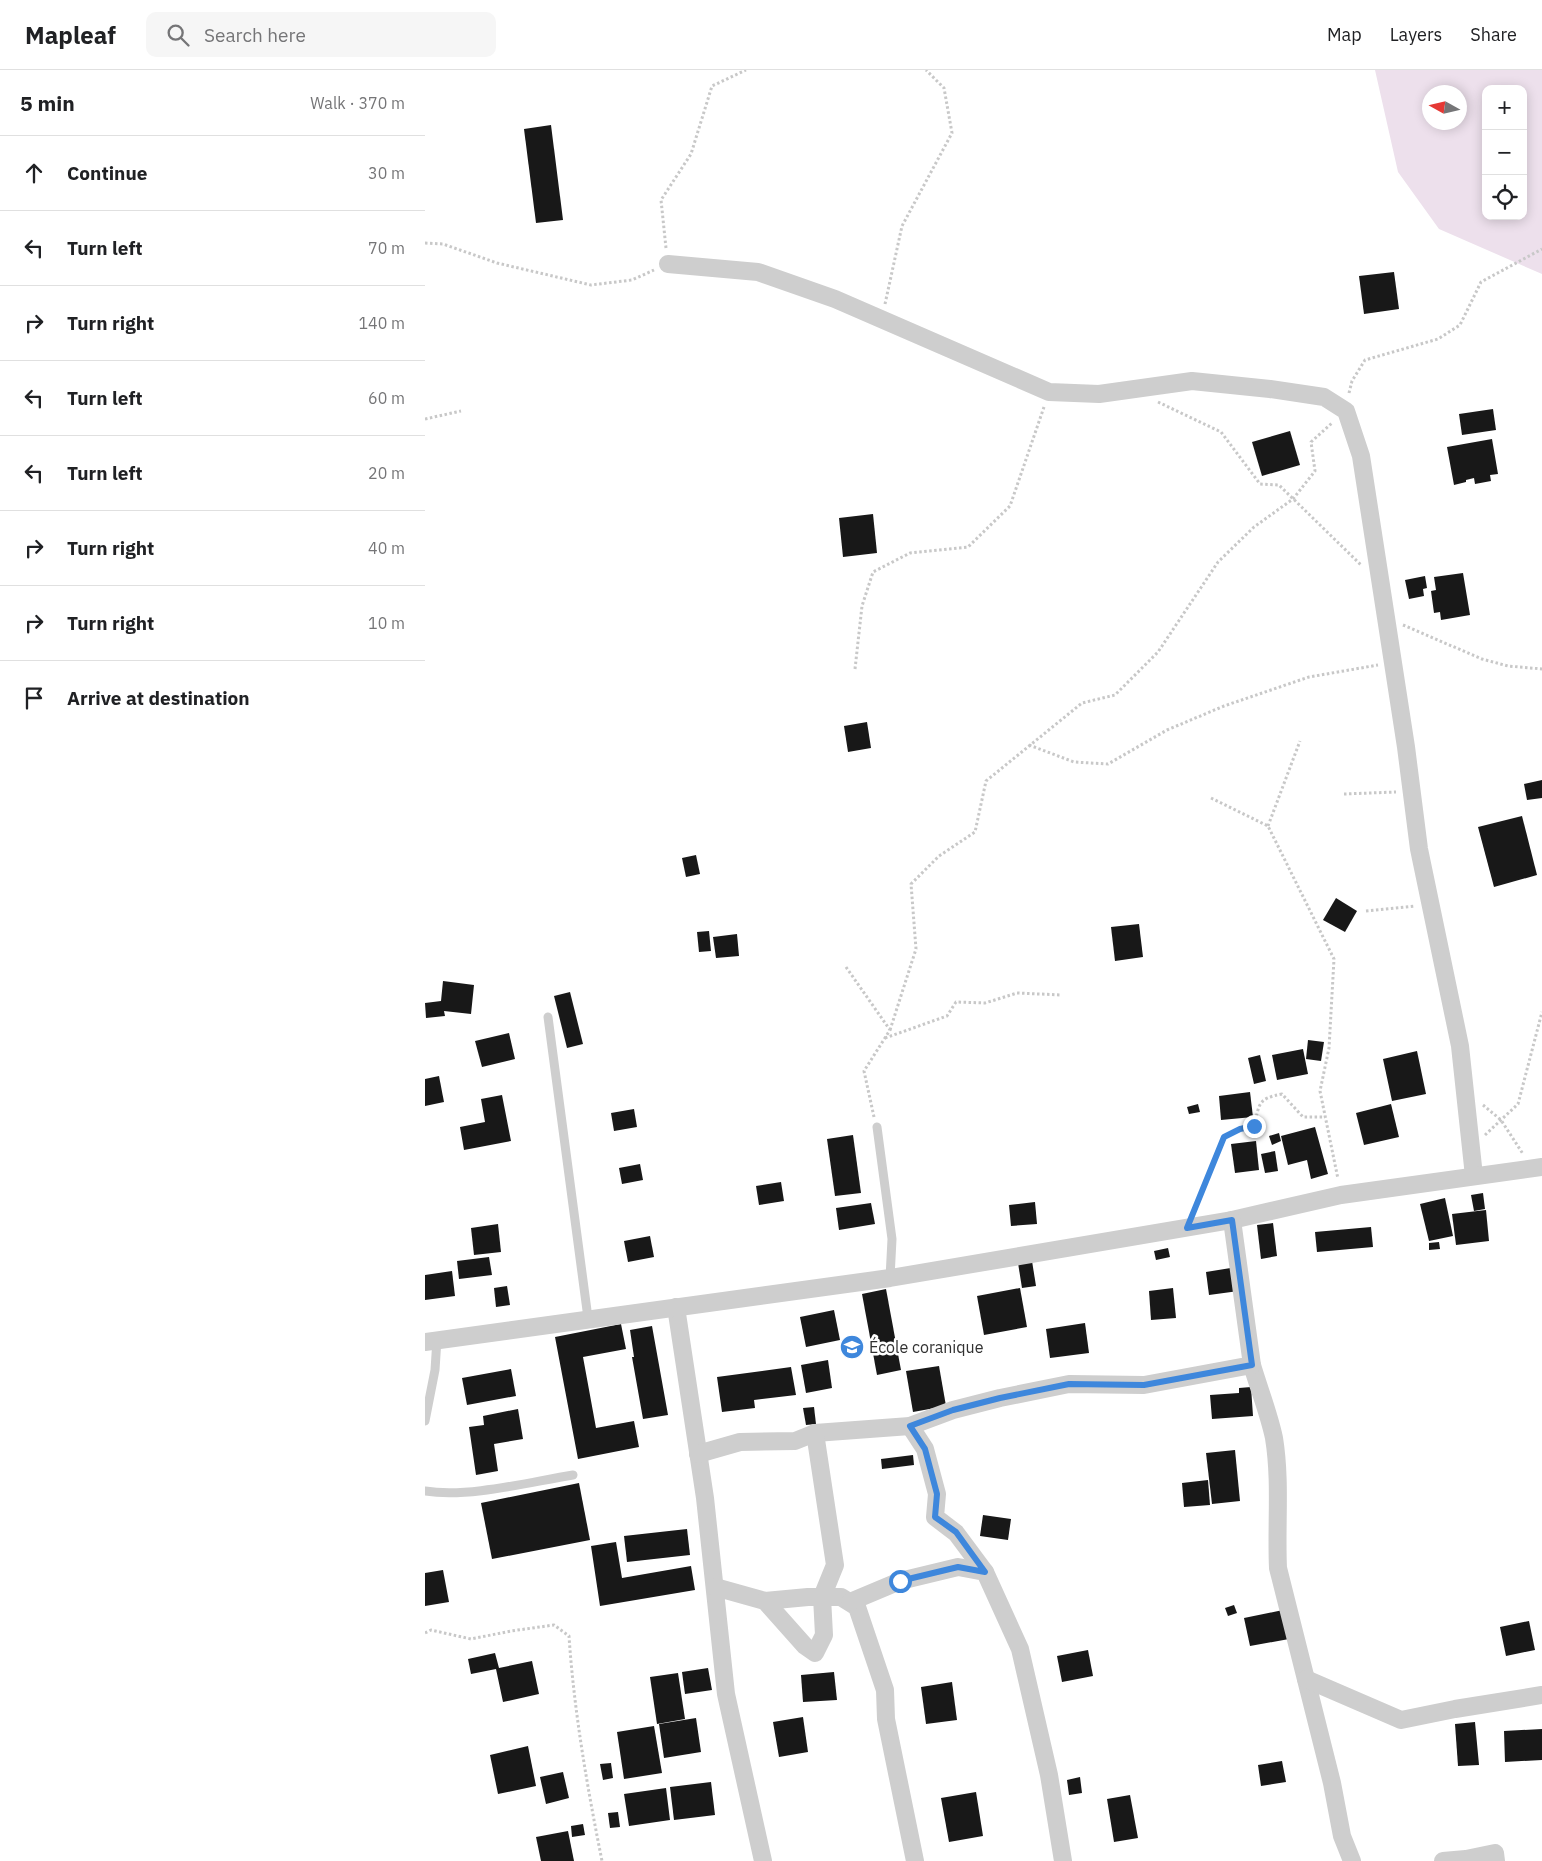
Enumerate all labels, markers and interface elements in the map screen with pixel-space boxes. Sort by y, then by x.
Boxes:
search box [146,12,496,57]
text: Mapleaf [25,19,116,51]
icon: search [164,21,192,49]
text: Search here [204,23,306,47]
text: Map [1327,23,1362,46]
text: Layers [1390,23,1442,46]
text: Share [1470,23,1517,46]
north arrow [1422,85,1467,130]
map controls [1482,85,1527,220]
button: + [1482,85,1527,130]
text: 5 min [20,89,75,117]
text: Walk · 370 m [310,93,405,113]
button: − [1482,130,1527,175]
icon: ahead [20,159,48,187]
text: Continue [67,161,147,185]
text: 30 m [368,163,405,183]
button: locate [1482,175,1527,220]
icon: left [20,234,48,262]
text: Turn left [67,236,143,260]
text: 70 m [368,238,405,258]
icon: right [20,309,48,337]
text: Turn right [67,311,154,335]
text: 140 m [358,313,405,333]
icon: left [20,384,48,412]
text: Turn left [67,386,143,410]
text: 60 m [368,388,405,408]
icon: left [20,459,48,487]
text: Turn left [67,461,143,485]
text: 20 m [368,463,405,483]
icon: right [20,534,48,562]
text: Turn right [67,536,154,560]
text: 40 m [368,538,405,558]
icon: right [20,609,48,637]
text: Turn right [67,611,154,635]
text: 10 m [368,613,405,633]
icon: arrive [20,684,48,712]
text: Arrive at destination [67,686,250,710]
route end [1243,1115,1266,1138]
school or university icon: École coranique [839,1334,865,1360]
place label: École coranique [869,1336,984,1357]
route start [889,1570,912,1593]

